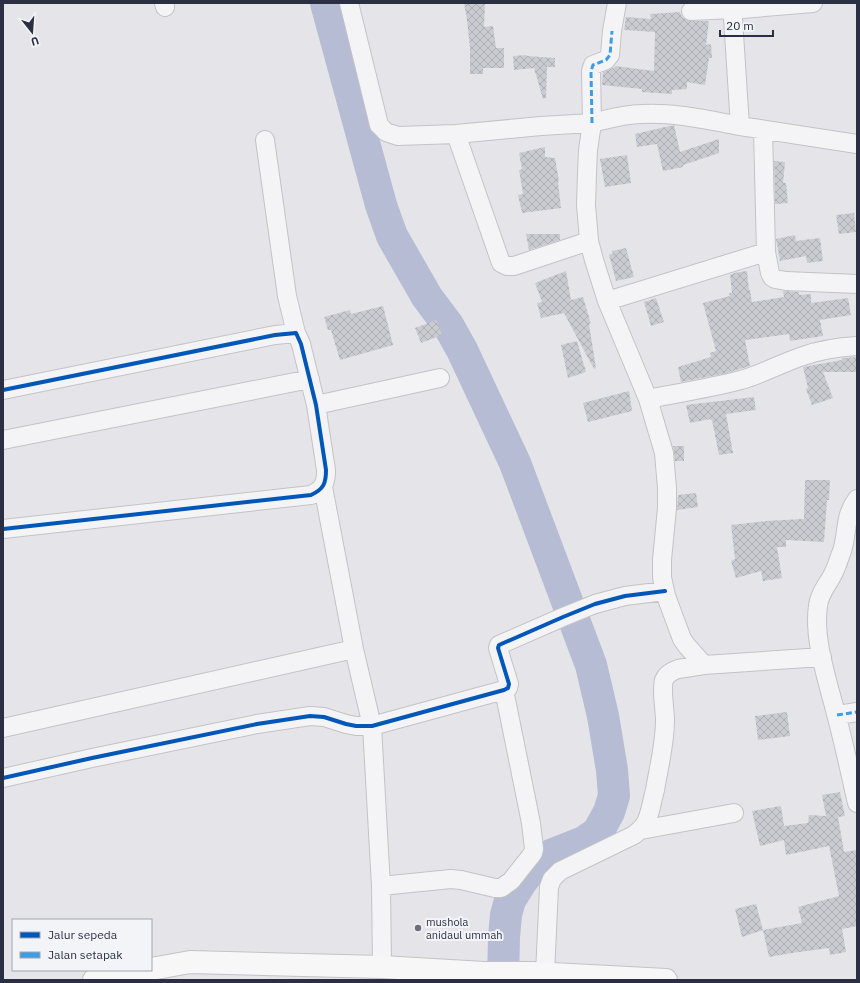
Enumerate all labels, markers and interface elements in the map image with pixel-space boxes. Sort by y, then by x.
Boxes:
north arrow [12,12,52,52]
scale bar [720,12,773,38]
text: 20 m [726,18,754,33]
text: U [29,34,41,49]
place label: mushola anidaul ummah [426,915,503,942]
legend [12,919,152,971]
marker: mushola anidaul ummah [413,923,423,933]
text: Jalur sepeda [48,927,118,942]
text: Jalan setapak [48,947,123,962]

